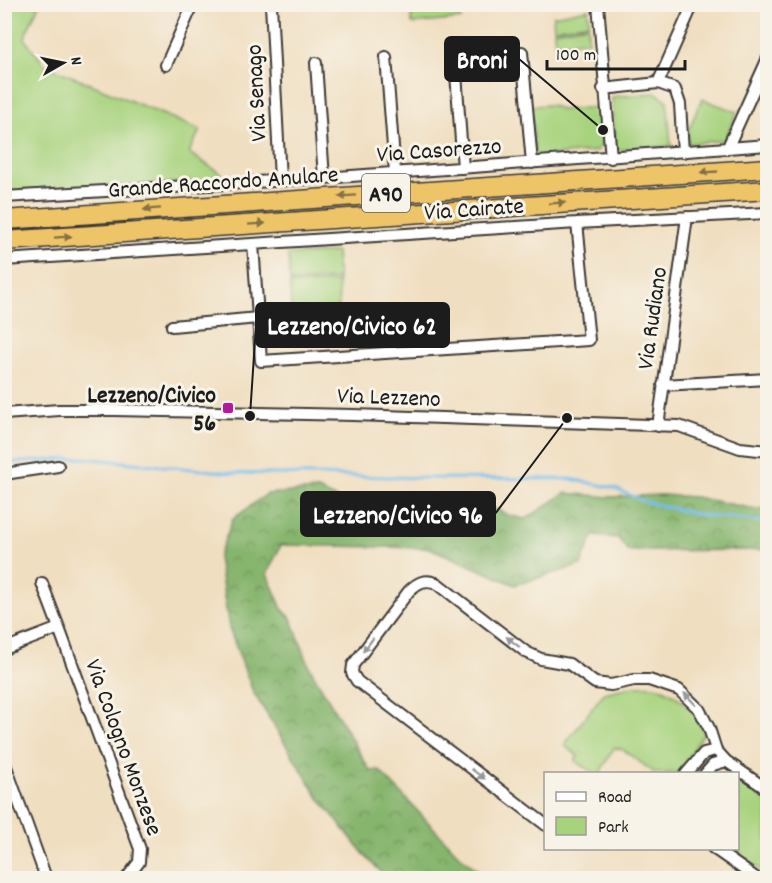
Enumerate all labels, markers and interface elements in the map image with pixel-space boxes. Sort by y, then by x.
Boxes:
north arrow [33,33,93,93]
scale bar [547,33,685,71]
callout: Broni [445,37,519,81]
street label: Via Senago [238,43,278,142]
text: Broni [457,44,507,81]
text: 100 m [556,44,596,69]
text: N [63,55,87,67]
street label: Via Casorezzo [376,131,503,173]
street label: Grande Raccordo Anulare [107,159,340,209]
one-way arrow [700,167,719,177]
road number: A90 [362,174,410,212]
one-way arrow [337,191,356,201]
street label: Via Cairate [423,191,525,231]
one-way arrow [547,199,566,208]
one-way arrow [143,205,162,214]
one-way arrow [248,219,267,228]
one-way arrow [53,232,72,242]
street label: Via Rudiano [630,265,678,372]
callout: Lezzeno/Civico 62 [256,303,449,347]
text: Lezzeno/Civico 62 [267,310,437,347]
place label: Lezzeno/Civico 56 [87,380,216,442]
street label: Via Lezzeno [337,380,441,418]
marker: Lezzeno/Civico 56 [221,401,235,415]
callout: Lezzeno/Civico 96 [301,492,495,536]
text: Lezzeno/Civico 96 [313,499,483,536]
one-way arrow [362,637,375,653]
one-way arrow [505,637,520,649]
street label: Via Cologno Monzese [74,655,170,841]
one-way arrow [683,693,697,707]
one-way arrow [470,767,485,779]
legend [544,772,739,850]
text: Road [598,786,632,811]
text: Park [598,816,629,841]

